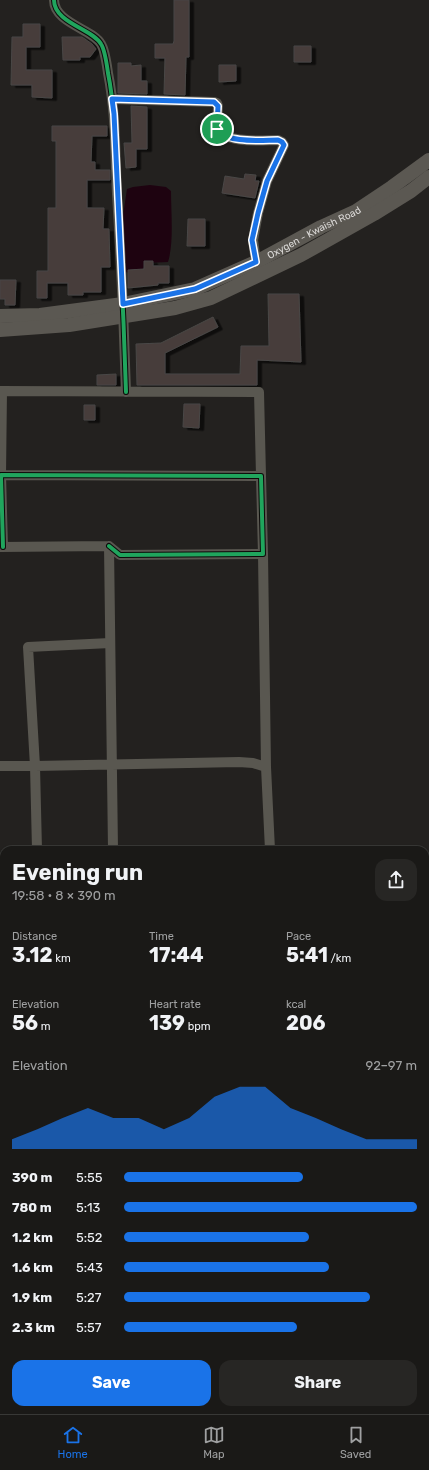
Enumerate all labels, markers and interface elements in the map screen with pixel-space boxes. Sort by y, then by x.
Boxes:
pin [200,112,234,146]
icon: arrive [206,118,228,140]
street label: Oxygen - Kwaish Road [265,204,364,262]
text: Evening run [12,859,143,886]
button: share [375,859,417,901]
text: 19:58 · 8 × 390 m [12,888,116,903]
text: Distance [12,930,57,943]
text: Time [149,930,174,943]
text: Pace [286,930,311,943]
text: 3.12 [12,943,53,967]
text: 17:44 [149,943,204,967]
text: 5:41 [286,943,328,967]
text: km [53,952,71,965]
text: /km [328,952,351,965]
text: Elevation [12,998,59,1011]
text: Heart rate [149,998,201,1011]
text: kcal [286,998,306,1011]
text: 56 [12,1011,38,1035]
text: 139 [149,1011,185,1035]
text: 206 [286,1011,326,1035]
text: m [38,1020,50,1033]
text: bpm [185,1020,211,1033]
text: Elevation [12,1058,68,1073]
text: 92–97 m [366,1058,417,1073]
text: 390 m [12,1170,52,1185]
text: 5:55 [76,1170,103,1185]
text: 780 m [12,1200,52,1215]
text: 5:13 [76,1200,100,1215]
text: 1.2 km [12,1230,53,1245]
text: 5:52 [76,1230,102,1245]
text: 1.6 km [12,1260,53,1275]
text: 5:43 [76,1260,103,1275]
text: 1.9 km [12,1290,52,1305]
text: 5:27 [76,1290,101,1305]
text: 2.3 km [12,1320,55,1335]
text: 5:57 [76,1320,101,1335]
button: Save [12,1360,211,1406]
button: Share [219,1360,417,1406]
tab: Home [58,1424,88,1461]
tab: Map [203,1424,225,1461]
tab: Saved [340,1424,371,1461]

